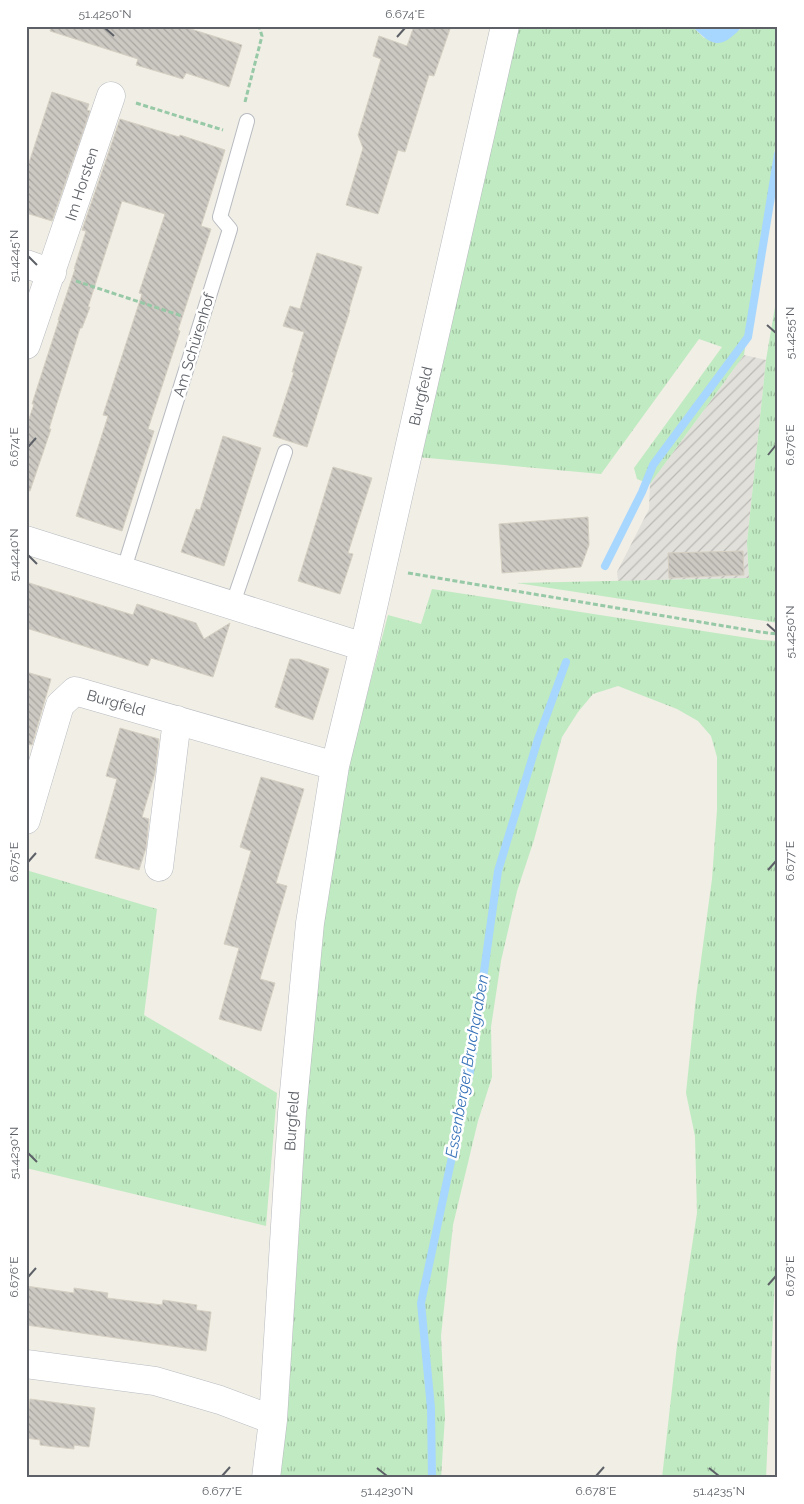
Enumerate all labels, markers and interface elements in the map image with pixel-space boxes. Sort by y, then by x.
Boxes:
text: 51.4250°N [79,7,131,21]
text: 6.674°E [385,7,425,21]
street label: Im Horsten [62,145,102,223]
text: 51.4245°N [7,230,21,282]
street label: Am Schürenhof [170,290,219,399]
text: 51.4255°N [783,307,797,359]
street label: Burgfeld [405,365,437,427]
text: 6.676°E [783,425,797,465]
text: 6.674°E [7,427,21,467]
text: 51.4240°N [7,529,21,581]
text: 51.4250°N [783,606,797,658]
street label: Burgfeld [85,686,147,720]
text: 6.677°E [783,841,797,881]
text: 6.675°E [7,842,21,882]
water label: Essenberger Bruchgraben [442,973,492,1159]
street label: Burgfeld [281,1090,303,1152]
text: 51.4230°N [7,1127,21,1179]
text: 6.678°E [783,1256,797,1296]
text: 6.676°E [7,1257,21,1297]
text: 6.677°E [202,1484,242,1498]
text: 51.4230°N [361,1484,413,1498]
text: 6.678°E [576,1484,616,1498]
text: 51.4235°N [693,1484,745,1498]

